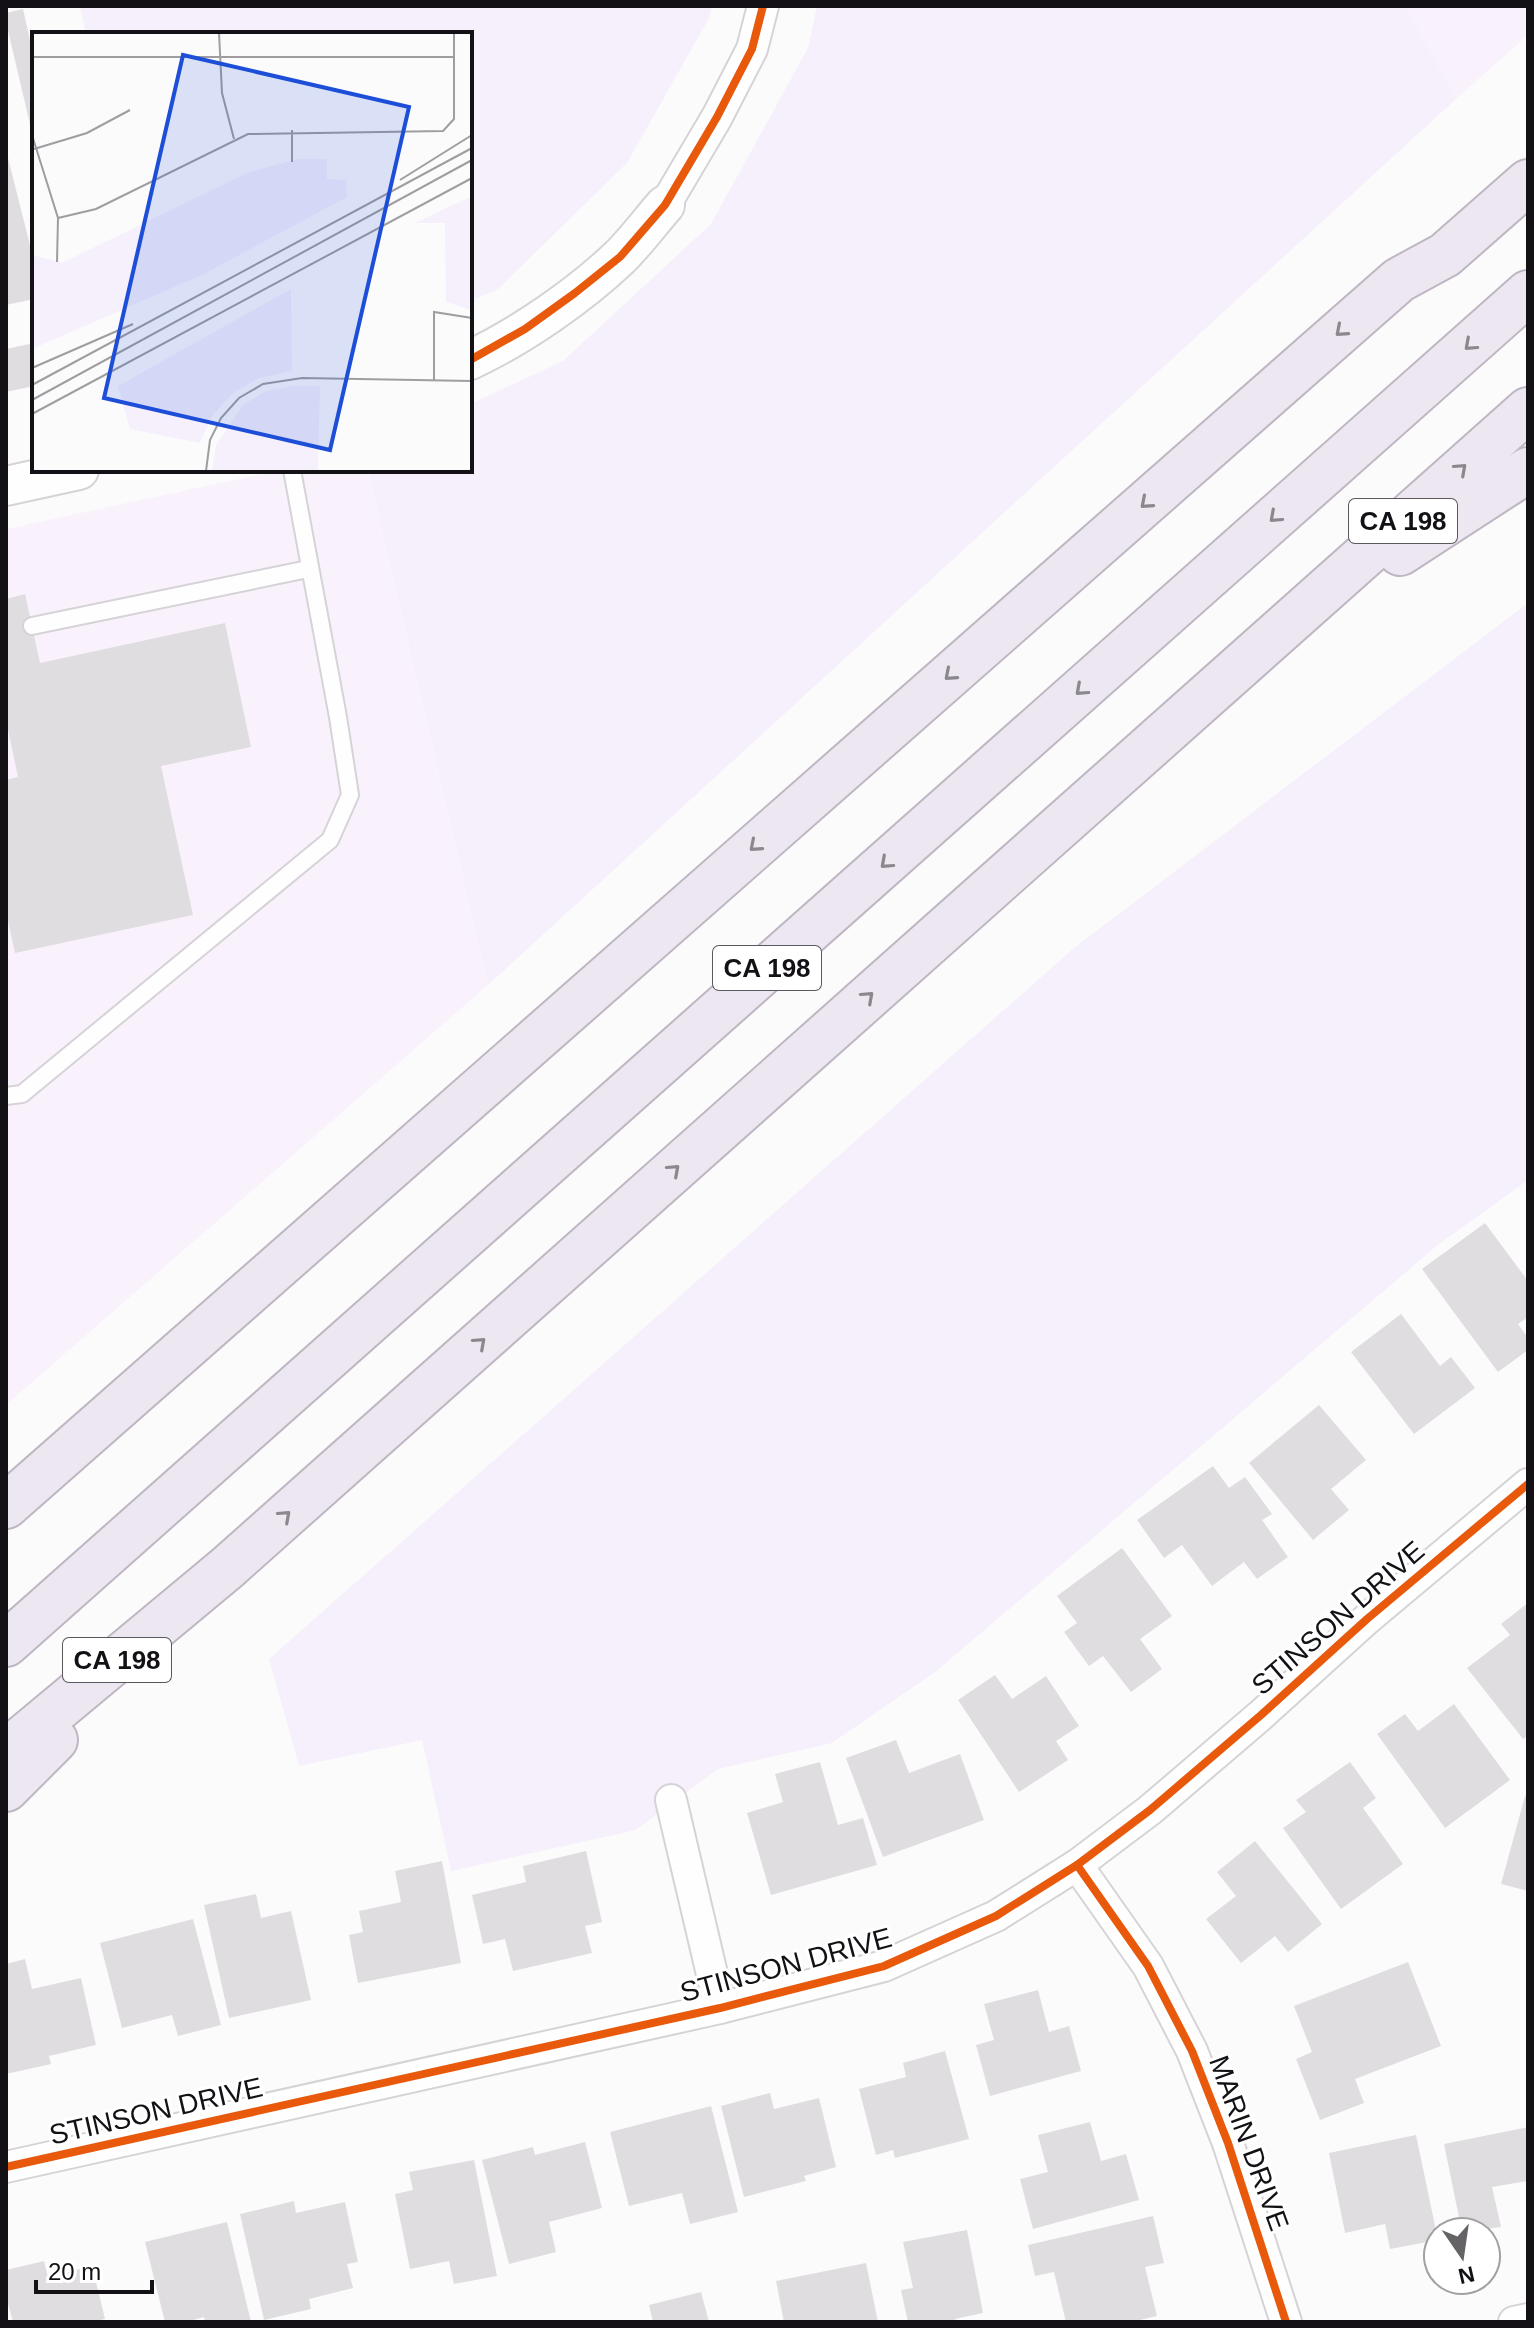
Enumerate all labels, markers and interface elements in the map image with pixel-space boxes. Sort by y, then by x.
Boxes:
inset map [32,32,472,472]
one-way arrow [1335,322,1350,336]
one-way arrow [1464,335,1479,350]
one-way arrow [1452,464,1467,479]
one-way arrow [1140,493,1155,508]
road number: CA 198 [1349,499,1457,543]
one-way arrow [1270,508,1285,522]
one-way arrow [945,665,960,679]
one-way arrow [1075,680,1090,695]
one-way arrow [749,837,764,851]
one-way arrow [881,853,896,867]
road number: CA 198 [713,946,821,990]
one-way arrow [858,993,873,1007]
one-way arrow [664,1165,679,1180]
one-way arrow [470,1338,485,1353]
one-way arrow [276,1511,291,1526]
street label: STINSON DRIVE [1246,1535,1430,1701]
road number: CA 198 [63,1638,171,1682]
street label: STINSON DRIVE [677,1922,895,2008]
street label: MARIN DRIVE [1203,2051,1295,2235]
street label: STINSON DRIVE [46,2071,266,2151]
north arrow [1422,2216,1502,2296]
scale bar [36,2244,152,2294]
text: 20 m [48,2258,101,2285]
text: N [1456,2261,1477,2289]

